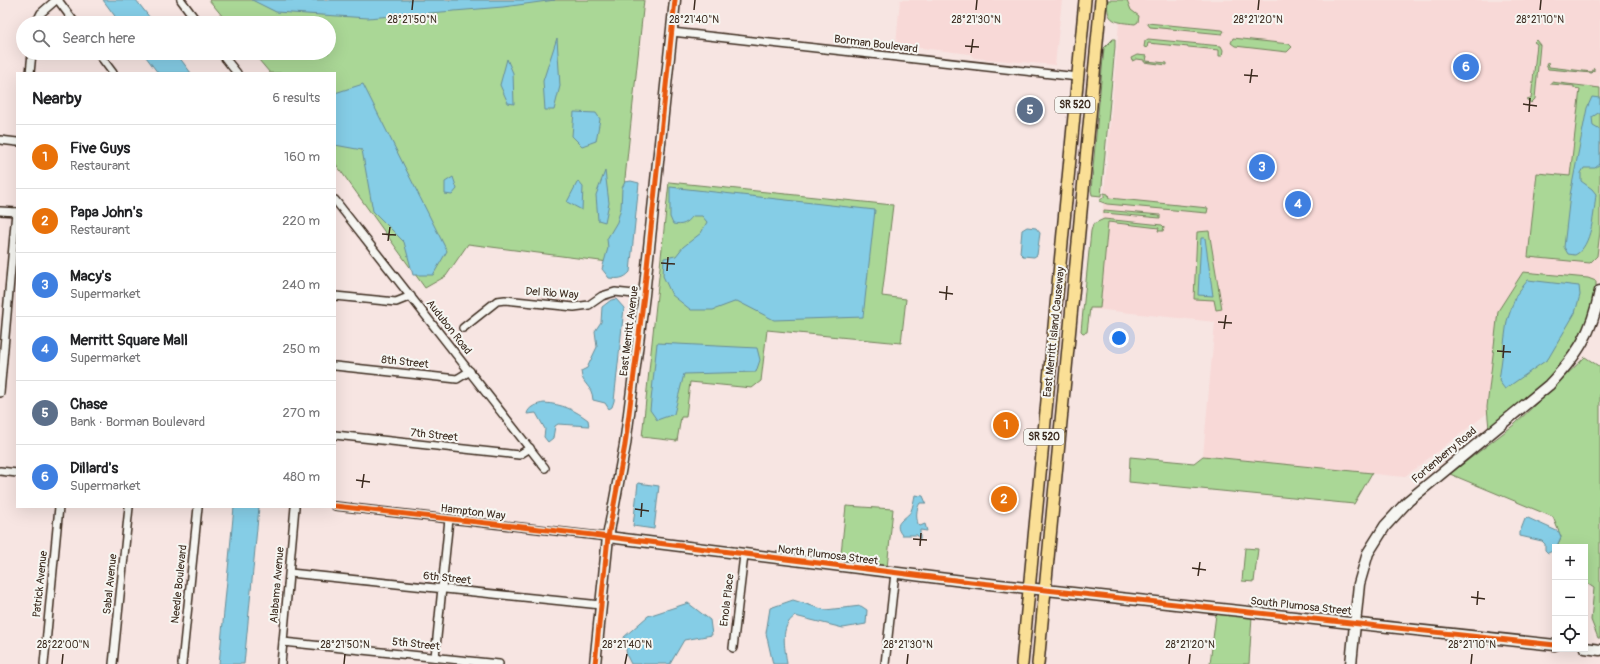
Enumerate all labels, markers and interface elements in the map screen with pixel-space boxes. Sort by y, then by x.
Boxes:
text: 28°21'50"N [387,14,437,26]
text: 28°21'40"N [669,14,719,26]
text: 28°21'30"N [951,14,1001,26]
text: 28°21'20"N [1233,14,1283,26]
text: 28°21'10"N [1516,14,1564,26]
search box [16,16,336,60]
icon: search [30,27,52,49]
text: Search here [62,29,135,48]
street label: Borman Boulevard [833,32,919,56]
pin: 6 [1453,52,1479,82]
text: Nearby [32,88,81,109]
text: 6 results [273,90,320,106]
pin: 5 [1017,95,1043,125]
road number: SR 520 [1055,97,1095,113]
text: Five Guys [70,139,130,158]
text: 1 [42,149,48,165]
text: 160 m [284,149,320,165]
pin: 3 [1249,152,1275,182]
text: Restaurant [70,158,130,174]
pin: 4 [1285,189,1311,219]
text: Papa John's [70,203,142,222]
text: 2 [41,213,49,229]
text: 220 m [282,213,320,229]
text: Restaurant [70,222,130,238]
street label: East Merritt Island Causeway [1041,266,1067,398]
text: Macy's [70,267,111,286]
text: 3 [41,277,49,293]
text: 240 m [282,277,320,293]
street label: Del Rio Way [525,285,579,301]
street label: East Merritt Avenue [617,285,641,377]
text: Supermarket [70,286,141,302]
street label: Audubon Road [424,297,474,357]
your location [1109,328,1129,348]
text: Merritt Square Mall [70,331,188,350]
text: 4 [41,341,49,357]
text: 250 m [282,341,320,357]
text: Supermarket [70,350,141,366]
street label: 8th Street [381,353,430,371]
text: Chase [70,395,107,414]
text: 5 [41,405,49,421]
text: 270 m [283,405,320,421]
pin: 1 [993,410,1019,440]
text: Bank · Borman Boulevard [70,414,205,430]
street label: Fortenberry Road [1409,424,1479,486]
street label: 7th Street [410,426,459,444]
road number: SR 520 [1024,429,1064,445]
text: Dillard's [70,459,118,478]
text: 6 [41,469,49,485]
text: 480 m [283,469,320,485]
text: Supermarket [70,478,141,494]
pin: 2 [991,484,1017,514]
street label: Hampton Way [440,502,506,522]
street label: North Plumosa Street [777,542,880,568]
street label: Needle Boulevard [168,544,190,624]
map controls [1552,544,1588,652]
button: + [1552,544,1588,580]
street label: Alabama Avenue [267,546,287,624]
street label: Patrick Avenue [30,549,50,618]
street label: Sabal Avenue [100,552,120,615]
street label: 6th Street [422,569,472,587]
street label: Enola Place [717,572,737,627]
button: − [1552,580,1588,616]
street label: South Plumosa Street [1250,594,1353,618]
button: locate [1552,616,1588,652]
street label: 5th Street [392,635,441,653]
text: 28°22'00"N [37,639,90,651]
text: 28°21'50"N [320,639,370,651]
text: 28°21'40"N [602,639,652,651]
text: 28°21'30"N [883,639,933,651]
text: 28°21'20"N [1165,639,1215,651]
text: 28°21'10"N [1448,639,1496,651]

